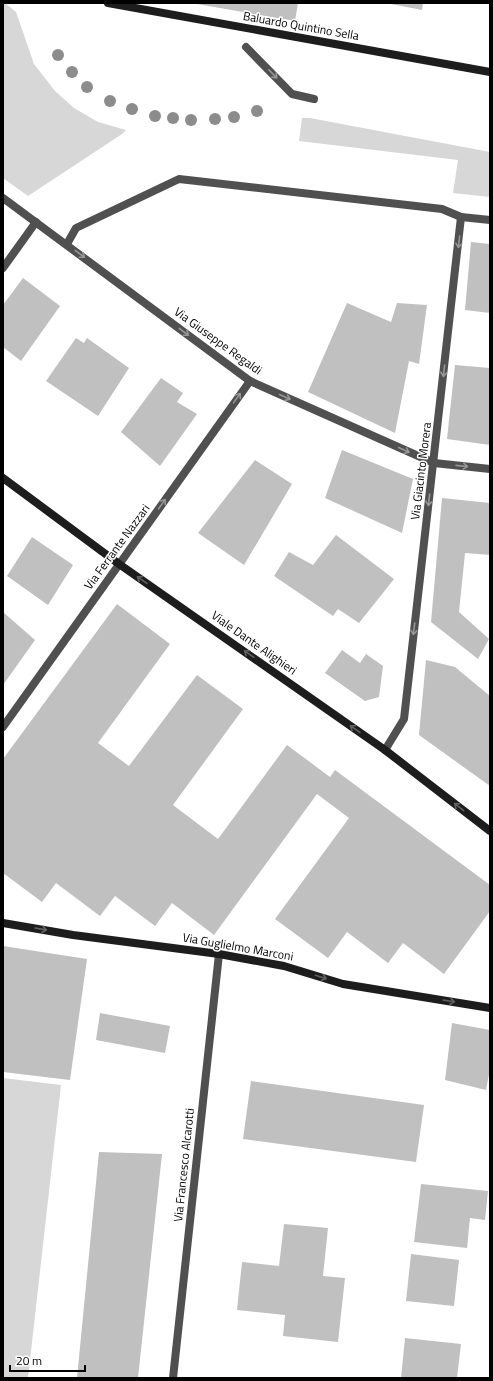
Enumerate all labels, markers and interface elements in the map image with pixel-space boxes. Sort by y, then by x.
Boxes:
street label: Baluardo Quintino Sella [242,6,361,45]
one-way arrow [268,69,277,79]
one-way arrow [455,235,462,248]
one-way arrow [74,250,85,258]
street label: Via Giuseppe Regaldi [170,302,266,379]
one-way arrow [178,327,189,336]
one-way arrow [440,364,448,377]
one-way arrow [233,393,241,404]
one-way arrow [279,394,291,401]
street label: Via Giacinto Morera [405,421,436,521]
one-way arrow [398,447,410,454]
one-way arrow [455,462,468,470]
one-way arrow [426,493,433,506]
one-way arrow [158,499,166,510]
street label: Via Ferrante Nazzari [79,500,154,594]
one-way arrow [137,576,148,584]
street label: Viale Dante Alighieri [208,606,301,679]
one-way arrow [411,622,418,635]
one-way arrow [243,650,254,658]
one-way arrow [350,725,361,733]
one-way arrow [454,802,465,811]
one-way arrow [35,925,48,933]
street label: Via Guglielmo Marconi [181,927,295,966]
one-way arrow [314,974,327,981]
one-way arrow [442,997,455,1005]
street label: Via Francesco Alcarotti [168,1107,199,1223]
scale bar [10,1347,85,1373]
text: 20 m [16,1351,42,1370]

